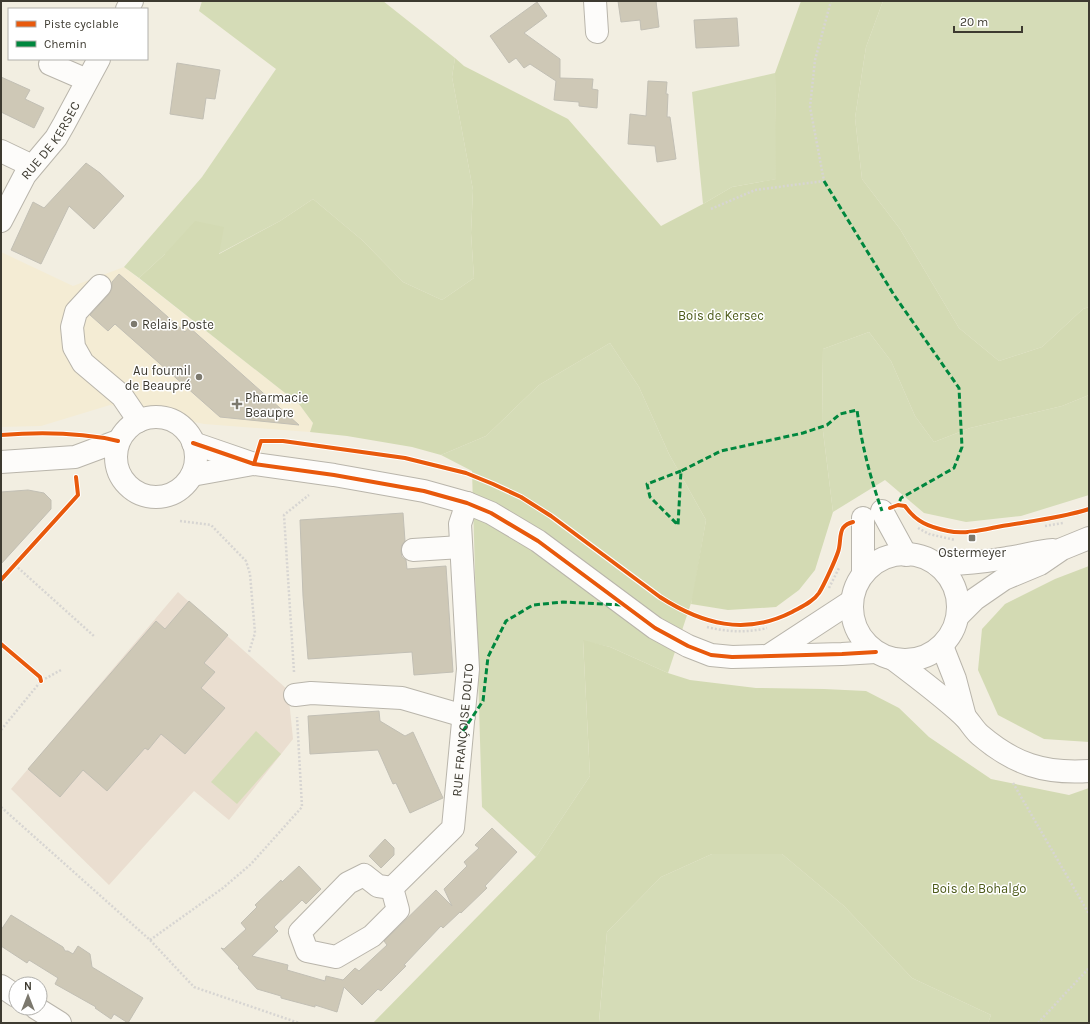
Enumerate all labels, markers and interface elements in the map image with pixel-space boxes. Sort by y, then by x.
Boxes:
legend [8,8,148,60]
scale bar [954,8,1022,34]
text: 20 m [960,15,988,29]
text: Piste cyclable [44,17,119,31]
text: Chemin [44,37,87,51]
street label: RUE DE KERSEC [18,99,83,182]
park label: Bois de Kersec [678,308,764,323]
place label: Relais Poste [142,317,214,332]
marker: Relais Poste [129,319,139,329]
place label: Au fournil de Beaupré [125,363,191,393]
marker: Au fournil de Beaupré [194,372,204,382]
place label: Pharmacie Beaupre [245,390,309,420]
marker: Pharmacie Beaupre [232,399,242,409]
marker: Ostermeyer [967,533,977,543]
place label: Ostermeyer [938,545,1006,560]
street label: RUE FRANÇOISE DOLTO [449,663,476,797]
park label: Bois de Bohalgo [932,881,1026,896]
north arrow [8,976,48,1016]
text: N [24,980,32,993]

